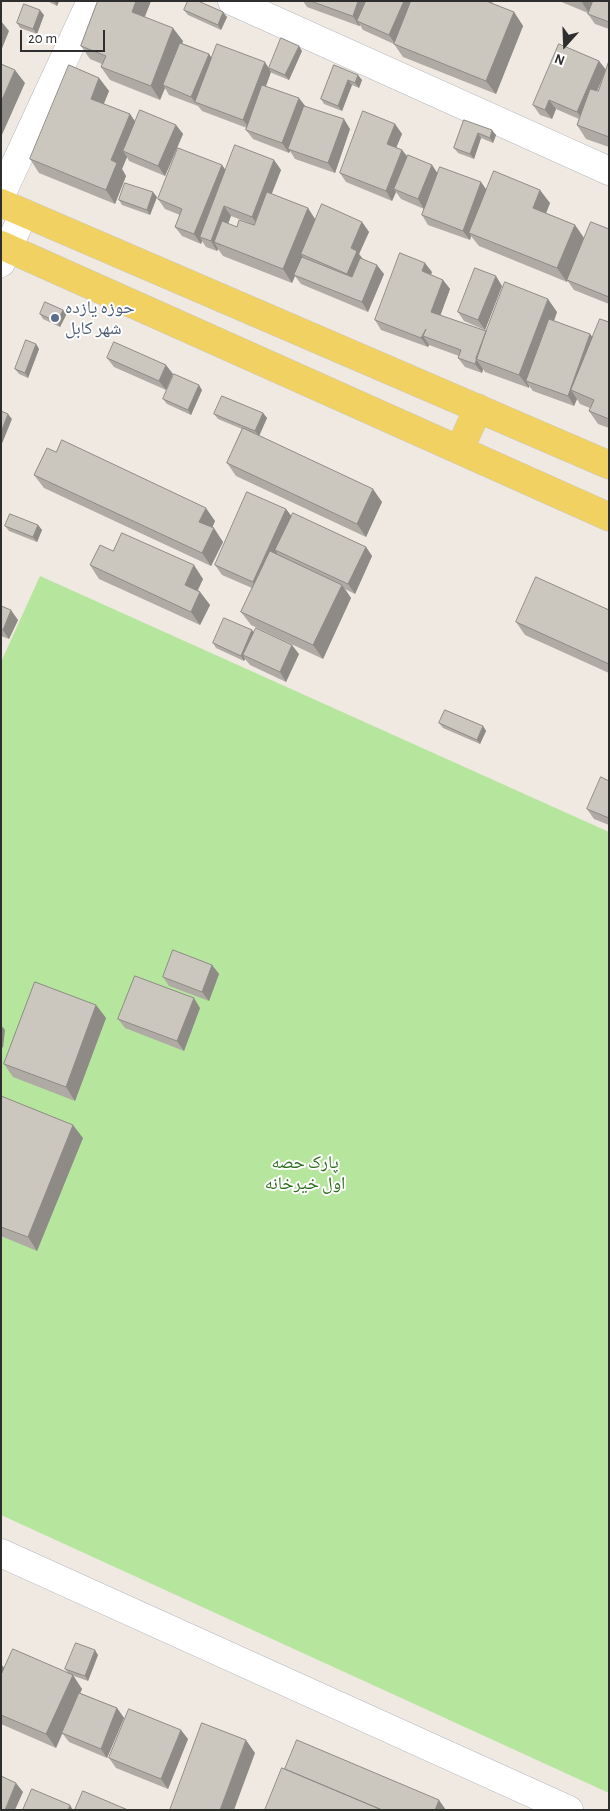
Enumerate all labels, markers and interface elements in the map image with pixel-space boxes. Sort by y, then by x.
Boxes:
scale bar [22,20,108,52]
north arrow [540,20,590,70]
text: 20 m [28,31,57,46]
text: N [553,51,567,67]
place label: حوزه یازده شهر کابل [65,297,135,340]
marker: حوزه یازده شهر کابل [49,312,61,324]
park label: پارک حصه اول خیرخانه [265,1152,345,1194]

